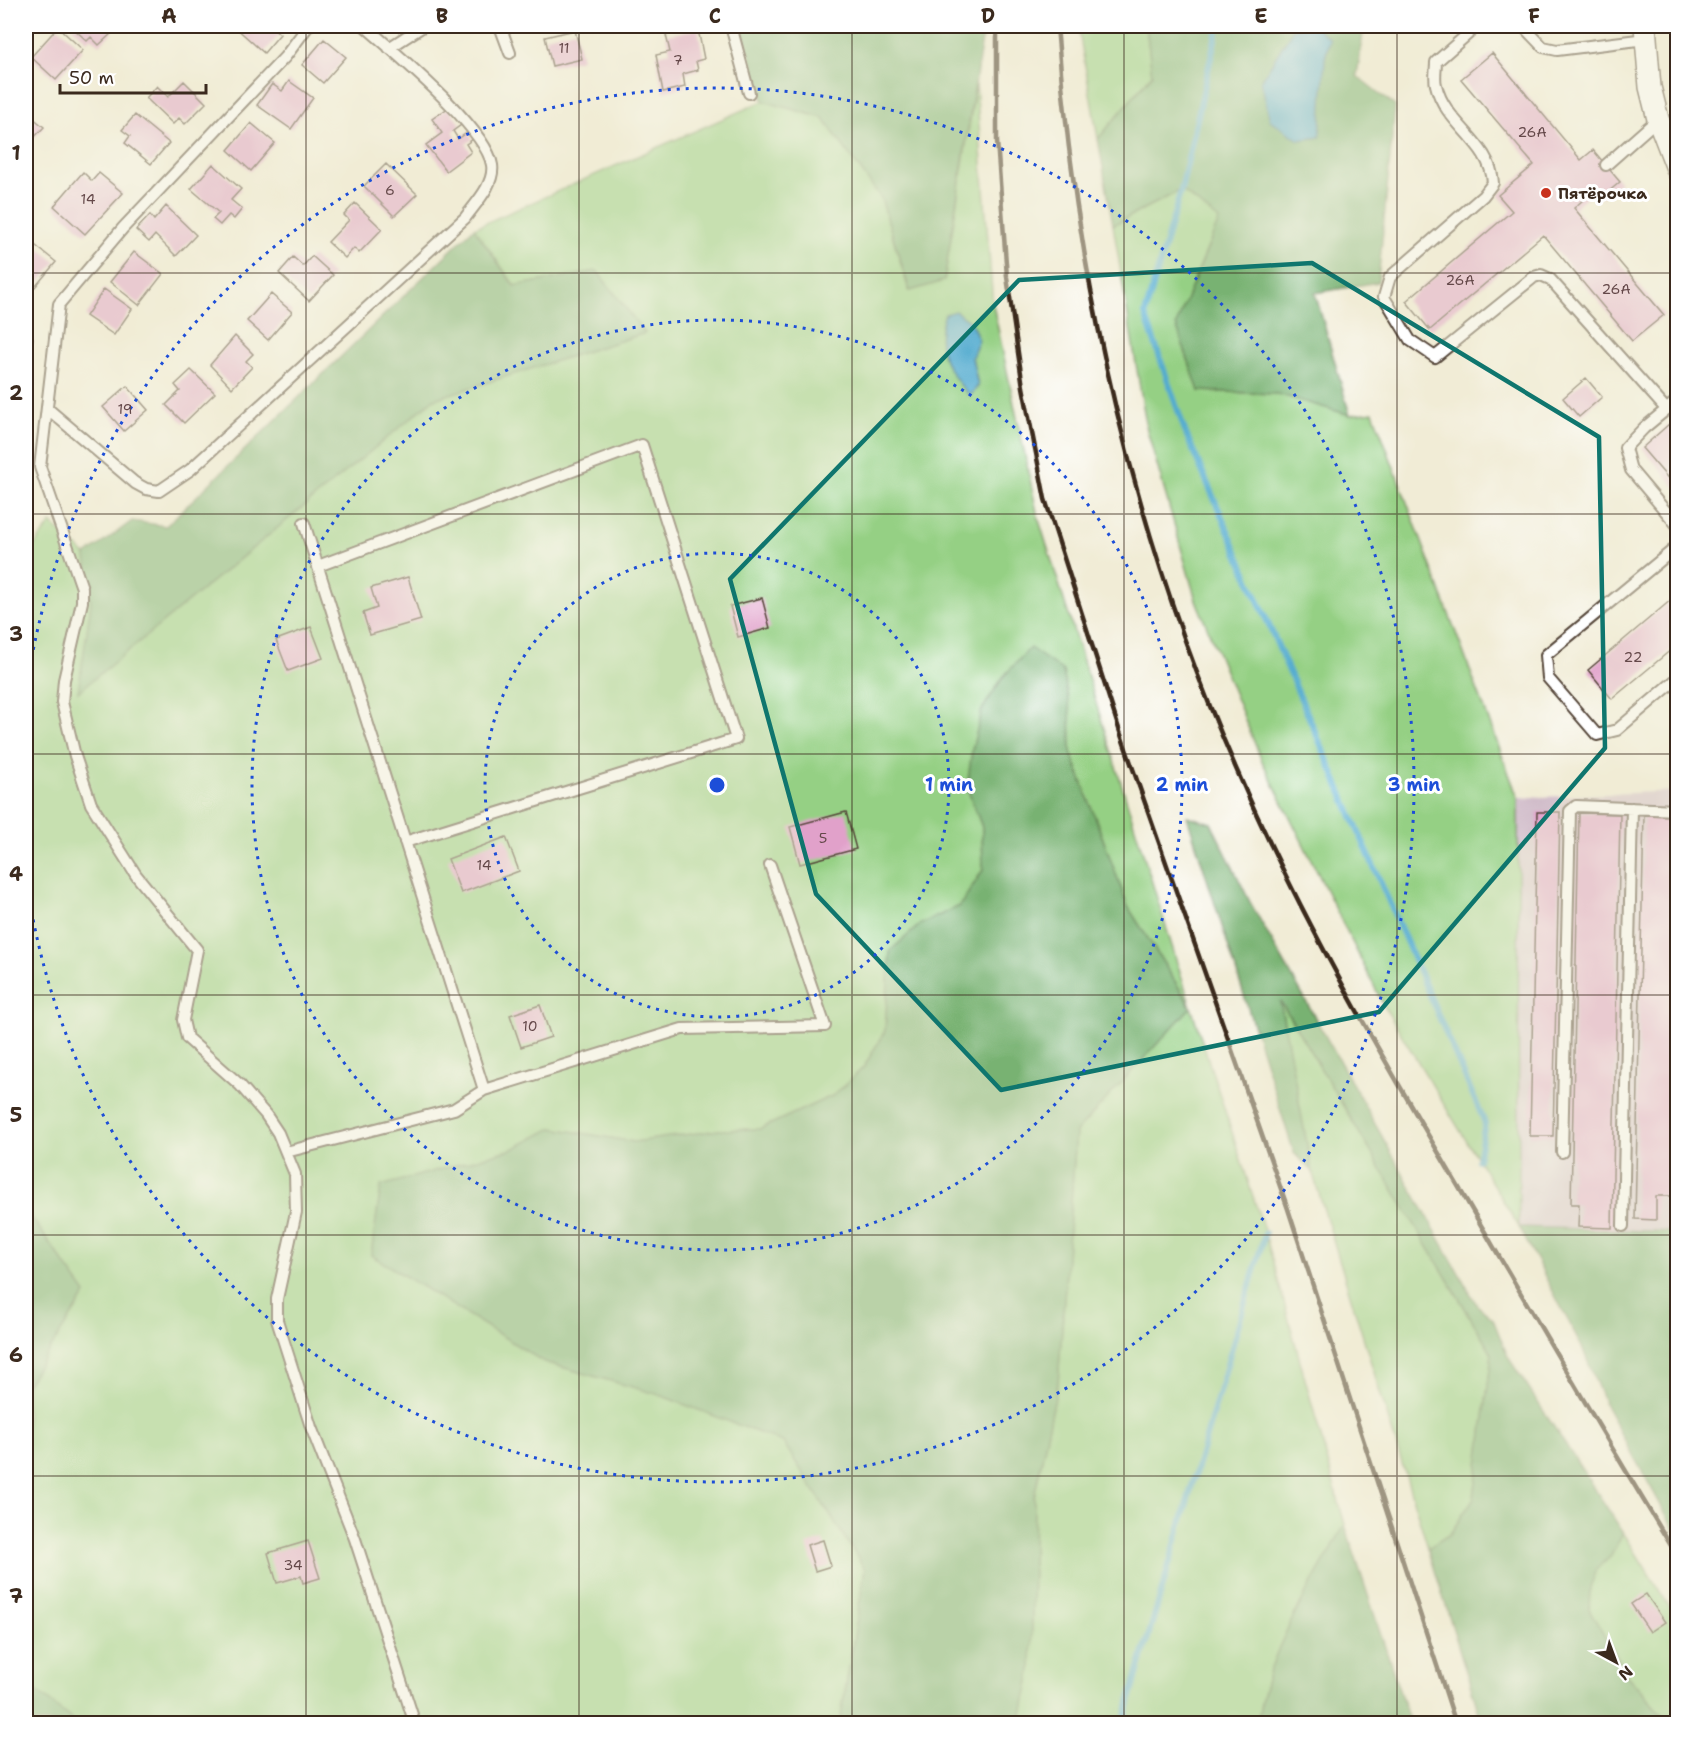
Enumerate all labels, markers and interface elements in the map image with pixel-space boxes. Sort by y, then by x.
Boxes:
text: A [161,3,177,29]
text: B [436,3,448,29]
text: C [709,3,721,29]
text: D [981,3,995,29]
text: E [1254,3,1268,29]
text: F [1528,3,1540,29]
house number: 11 [558,39,570,57]
house number: 7 [673,51,683,69]
scale bar [60,57,206,95]
text: 50 m [69,66,114,90]
house number: 26А [1517,123,1547,141]
text: 1 [11,140,21,166]
house number: 6 [385,181,395,199]
place label: Пятёрочка [1558,183,1647,204]
marker: Пятёрочка [1539,186,1553,200]
house number: 14 [80,190,96,208]
house number: 26А [1445,271,1475,289]
house number: 26А [1601,280,1631,298]
text: 2 [9,380,23,406]
house number: 19 [117,400,133,418]
text: 3 [9,621,23,647]
house number: 22 [1624,648,1642,666]
text: 1 min [925,773,973,797]
text: 2 min [1156,773,1208,797]
text: 3 min [1388,773,1440,797]
centre of rings [707,775,727,795]
house number: 5 [819,829,827,847]
house number: 14 [476,856,492,874]
text: 4 [9,861,23,887]
house number: 10 [522,1017,538,1035]
text: 5 [10,1102,22,1128]
text: 6 [9,1342,23,1368]
house number: 34 [283,1556,303,1574]
text: 7 [9,1583,23,1609]
north arrow [1586,1632,1646,1692]
text: N [1614,1661,1637,1685]

